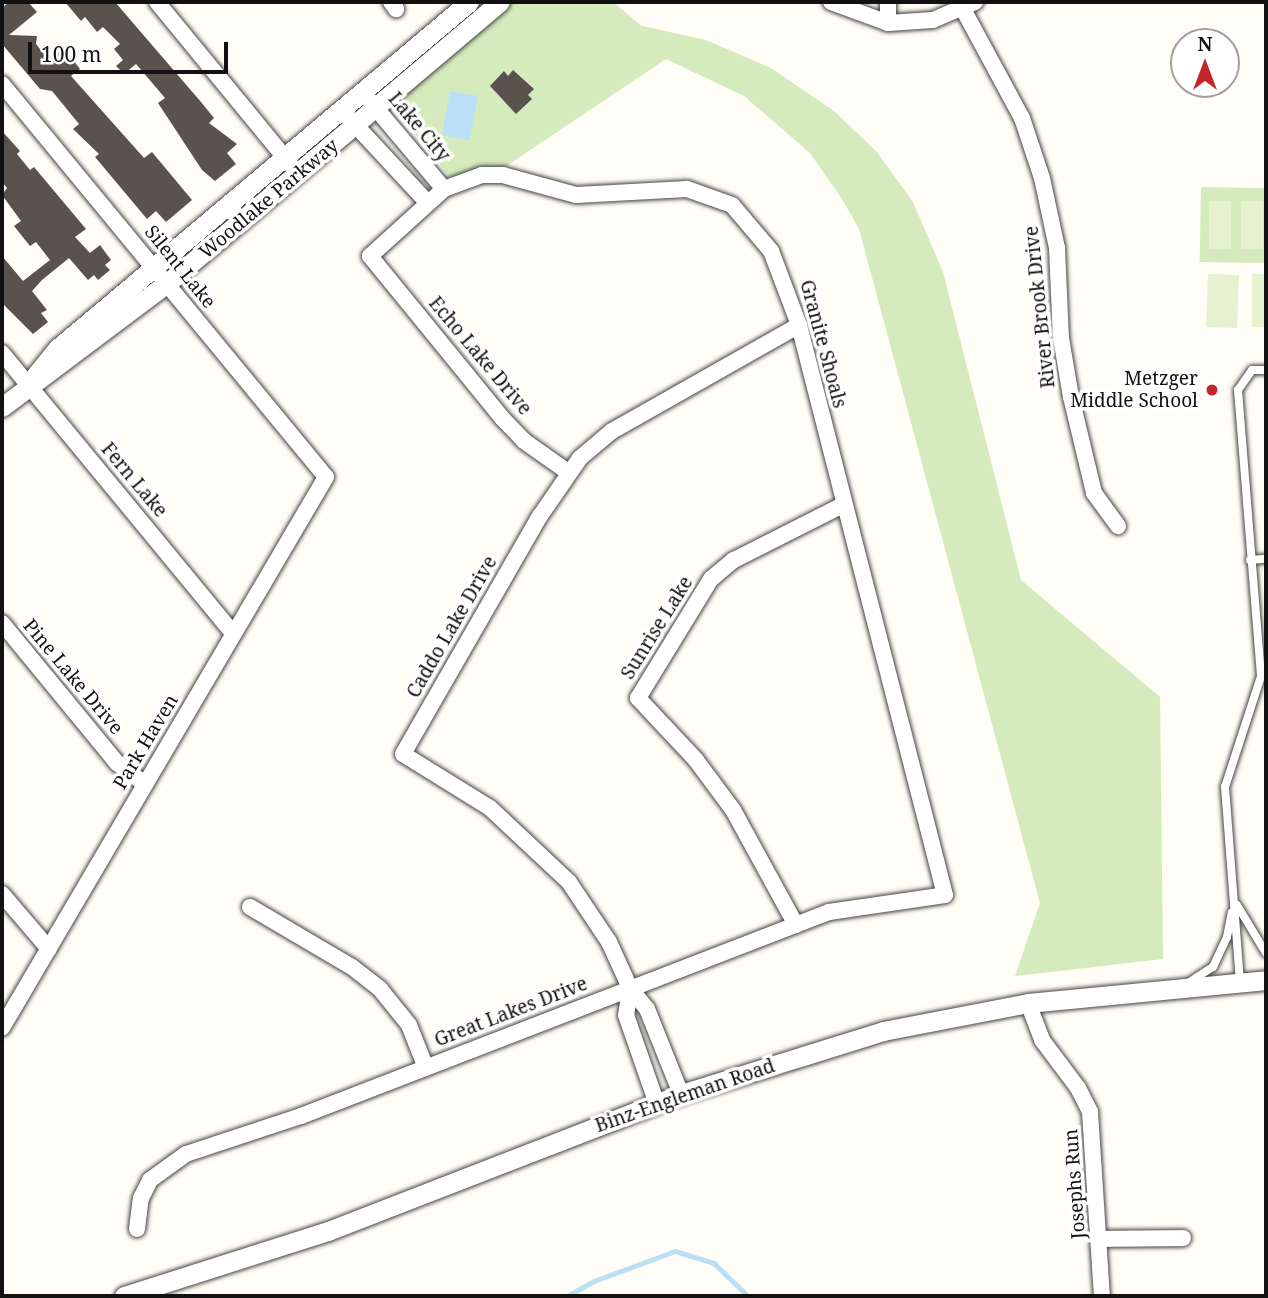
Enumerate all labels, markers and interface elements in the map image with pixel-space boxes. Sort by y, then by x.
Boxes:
scale bar [32,28,231,72]
north arrow [1170,28,1240,98]
text: N [1198,31,1212,57]
text: 100 m [41,40,102,68]
street label: Lake City [383,88,455,166]
street label: Woodlake Parkway [195,134,343,264]
street label: Silent Lake [140,221,220,313]
street label: River Brook Drive [1020,225,1060,389]
street label: Granite Shoals [795,278,851,410]
street label: Echo Lake Drive [424,292,536,420]
place label: Metzger Middle School [1070,368,1198,412]
marker: Metzger Middle School [1204,382,1220,398]
street label: Fern Lake [96,438,172,522]
street label: Caddo Lake Drive [402,552,502,702]
street label: Sunrise Lake [616,572,698,684]
street label: Pine Lake Drive [18,615,128,739]
street label: Park Haven [109,691,183,793]
street label: Great Lakes Drive [431,972,591,1052]
street label: Binz-Engleman Road [592,1055,778,1137]
street label: Josephs Run [1060,1128,1090,1240]

